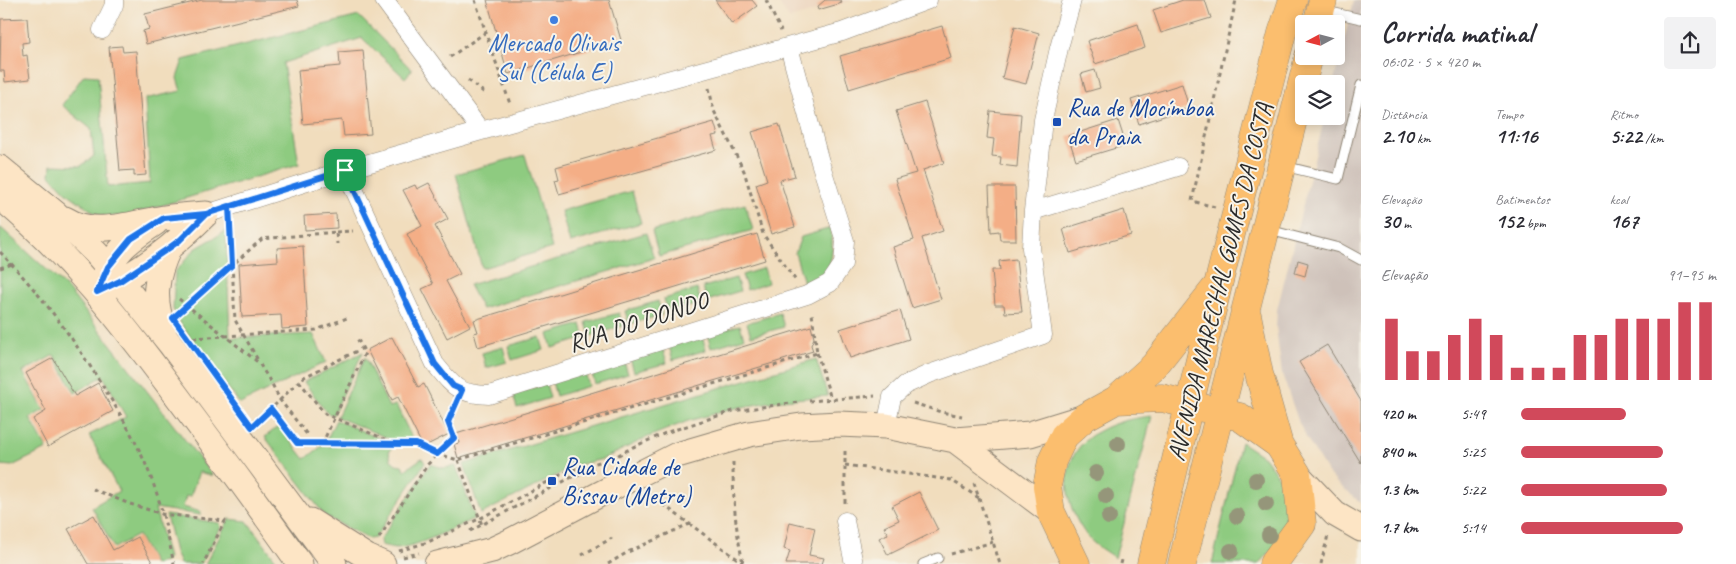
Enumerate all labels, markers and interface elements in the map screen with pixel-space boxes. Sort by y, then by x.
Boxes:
marker: Mercado Olivais Sul (Célula E) [548,14,560,26]
north arrow [1295,15,1345,65]
map controls [1295,15,1345,125]
text: Corrida matinal [1381,15,1533,50]
button: share [1664,17,1716,69]
place label: Mercado Olivais Sul (Célula E) [488,27,622,88]
text: 06:02 · 5 × 420 m [1381,52,1480,72]
button: layers [1295,75,1345,125]
place label: Rua de Mocímboa da Praia [1067,92,1215,153]
street label: AVENIDA MARECHAL GOMES DA COSTA [1160,99,1280,464]
text: Distância [1381,106,1427,123]
text: Tempo [1495,106,1523,123]
text: Ritmo [1610,106,1638,123]
marker: Rua de Mocímboa da Praia [1051,116,1063,128]
text: 2.10 [1381,123,1414,149]
text: 11:16 [1495,123,1538,149]
text: 5:22 [1610,123,1642,149]
text: km [1414,130,1431,147]
text: /km [1642,130,1664,147]
pin [324,149,366,191]
icon: arrive [331,156,359,184]
text: Elevação [1381,191,1422,208]
text: Batimentos [1495,191,1550,208]
text: kcal [1610,191,1628,208]
text: 30 [1381,208,1400,234]
text: 152 [1495,208,1523,234]
text: 167 [1610,208,1638,234]
text: m [1400,215,1411,232]
text: bpm [1523,215,1546,232]
text: Elevação [1381,265,1427,285]
text: 91–95 m [1667,265,1716,285]
street label: RUA DO DONDO [564,284,714,360]
text: 420 m [1381,404,1416,424]
text: 5:49 [1461,404,1486,424]
text: 840 m [1381,442,1416,462]
text: 5:25 [1461,442,1486,462]
place label: Rua Cidade de Bissau (Metro) [562,451,693,512]
marker: Rua Cidade de Bissau (Metro) [546,475,558,487]
text: 1.3 km [1381,480,1418,500]
text: 5:22 [1461,480,1486,500]
text: 1.7 km [1381,518,1418,538]
text: 5:14 [1461,518,1486,538]

